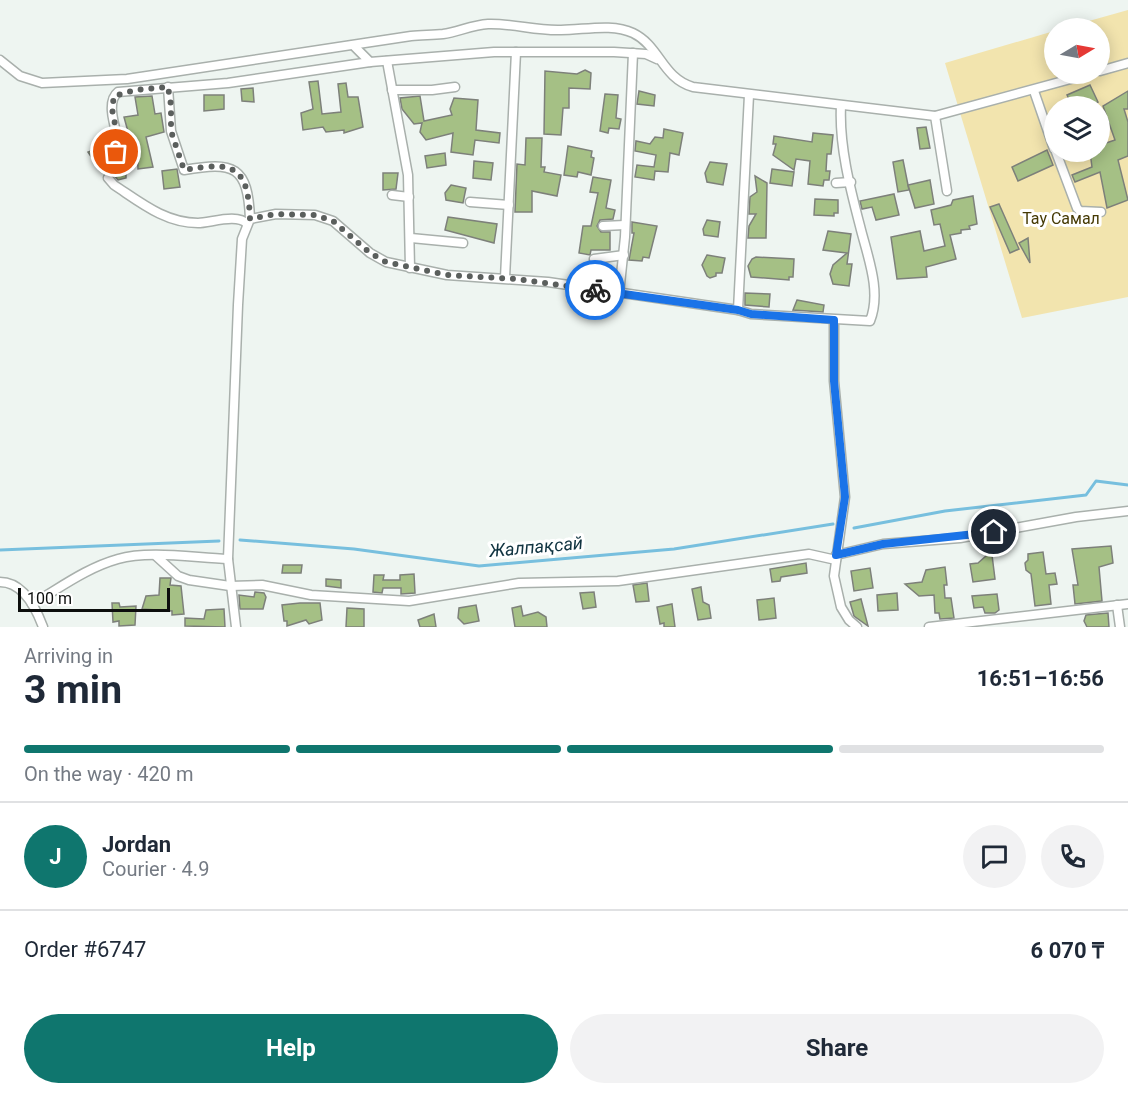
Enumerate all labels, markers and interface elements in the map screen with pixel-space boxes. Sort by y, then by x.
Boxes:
north arrow [1044,18,1110,84]
map controls [1044,18,1110,162]
button: layers [1044,96,1110,162]
pin [90,126,141,177]
icon: bag [99,135,132,168]
park label: Тау Самал [1022,209,1100,228]
courier [565,260,625,320]
icon: bike [579,274,612,307]
pin [968,506,1019,557]
icon: home [977,515,1010,548]
water label: Жалпақсай [487,532,584,561]
scale bar [18,585,170,612]
text: 100 m [27,589,72,608]
text: Arriving in [24,644,113,668]
text: 16:51–16:56 [977,666,1104,691]
text: 3 min [24,667,122,713]
text: On the way · 420 m [24,762,193,786]
button: chat [963,825,1026,888]
button: phone [1041,825,1104,888]
text: Jordan [102,832,171,857]
text: J [49,844,62,869]
text: Courier · 4.9 [102,857,209,881]
text: Order #6747 [24,937,146,962]
text: 6 070 ₸ [1031,938,1104,963]
button: Help [24,1014,558,1083]
button: Share [570,1014,1104,1083]

